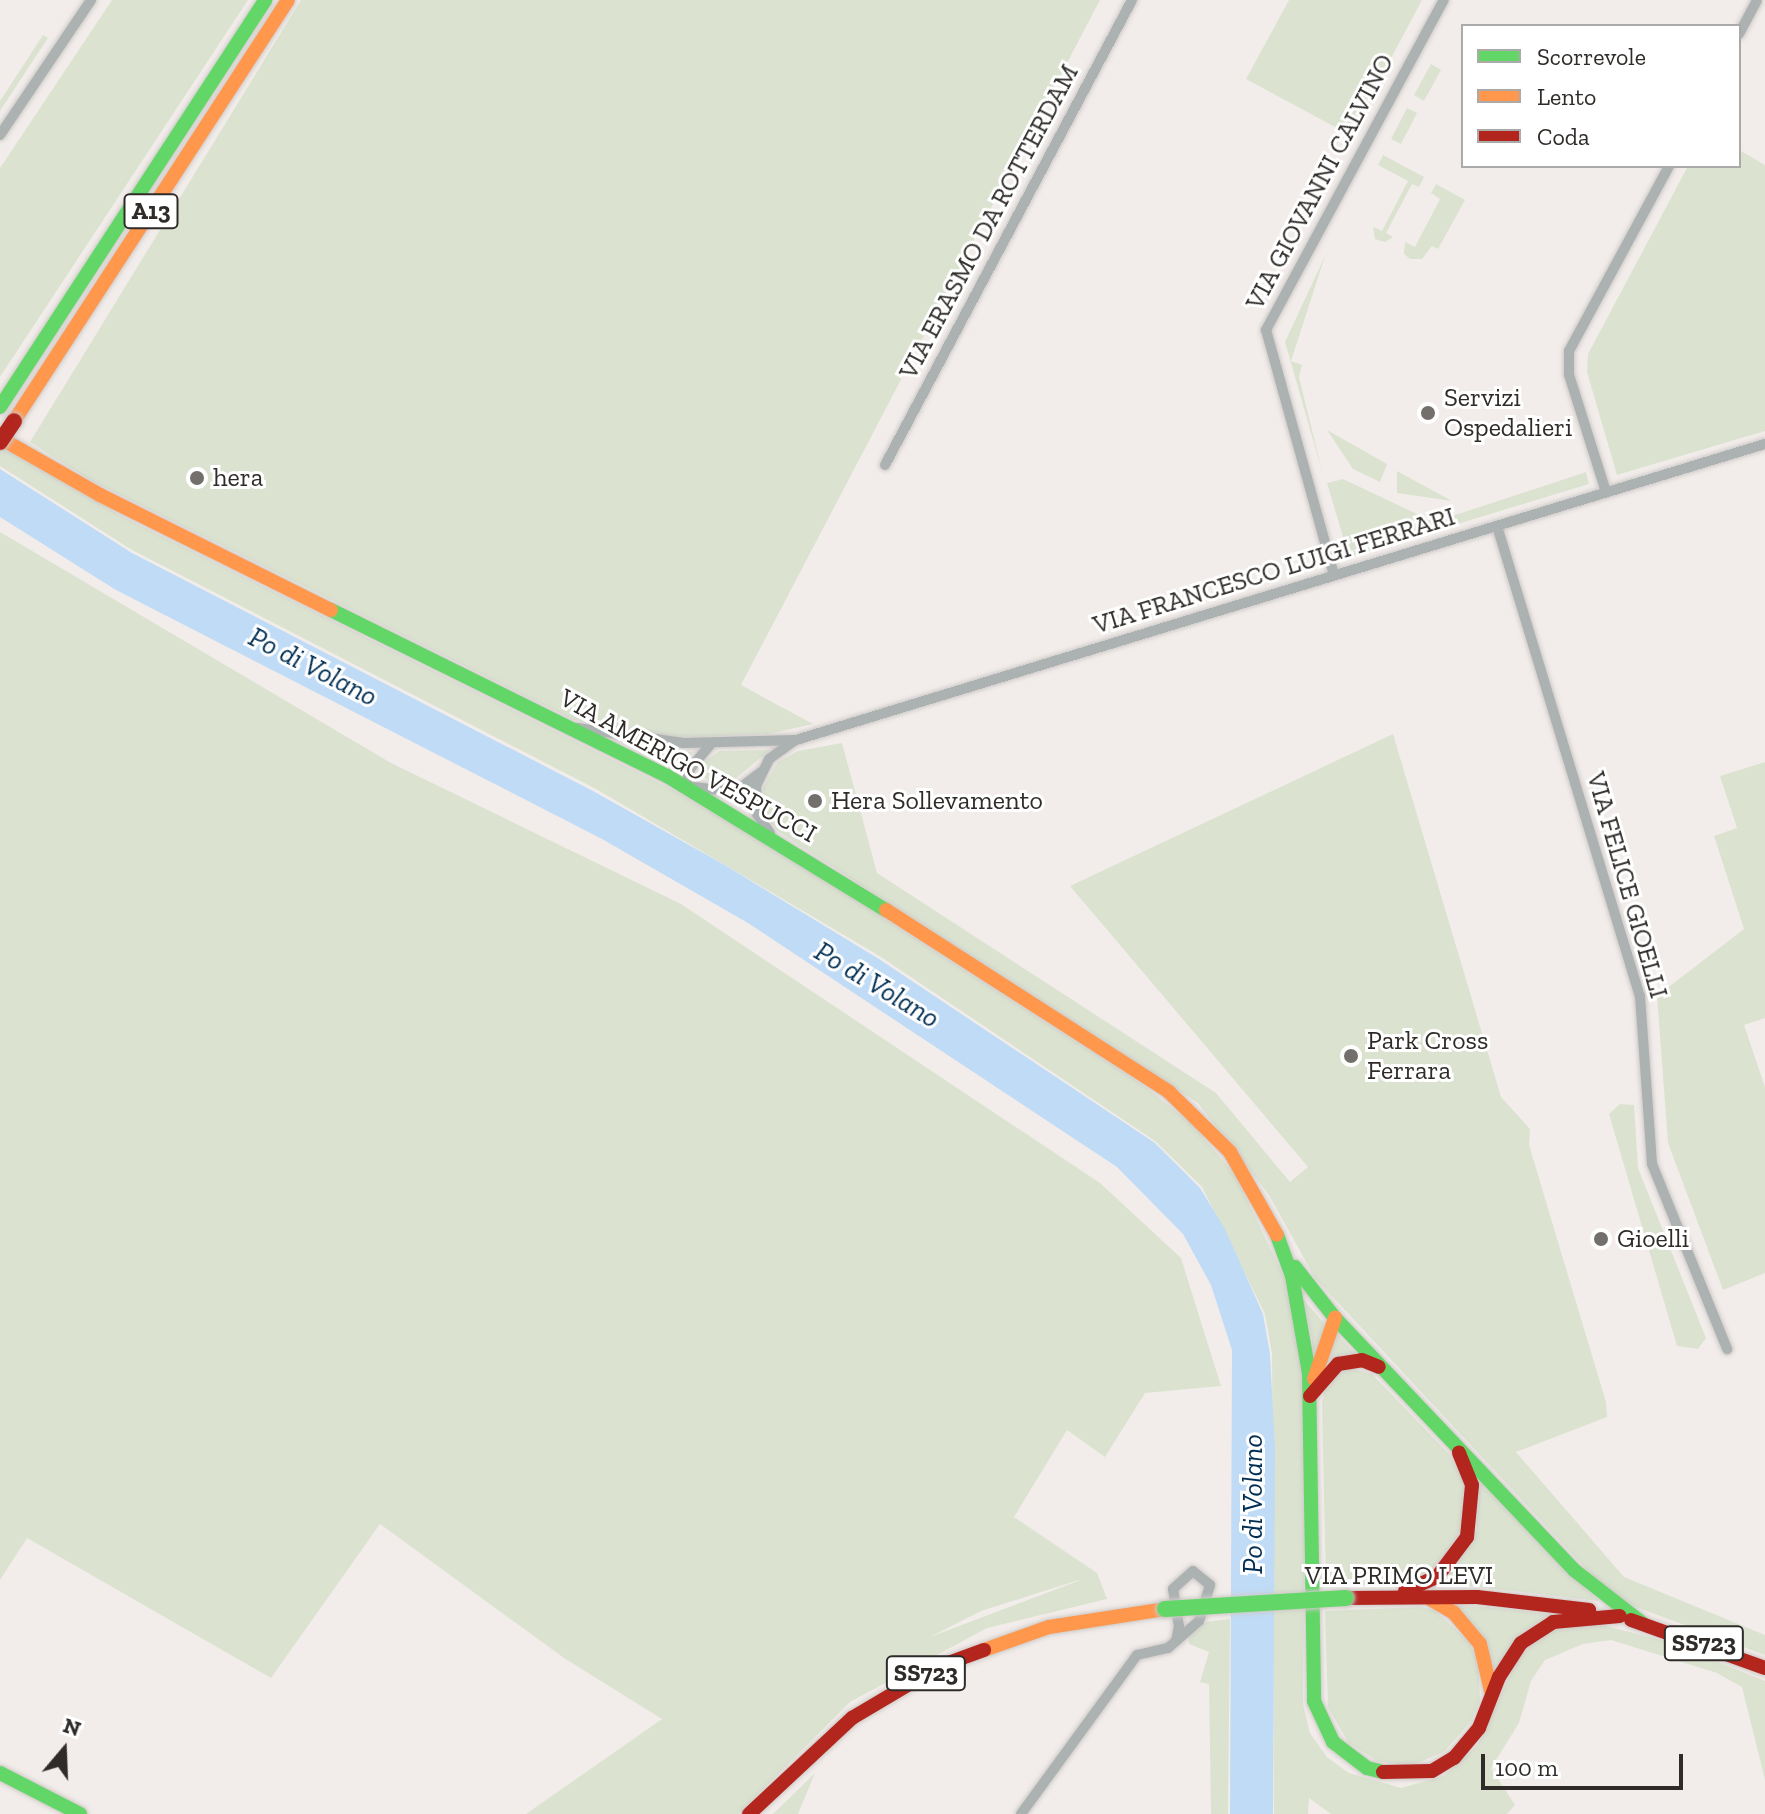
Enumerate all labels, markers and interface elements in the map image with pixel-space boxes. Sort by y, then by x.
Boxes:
legend [1461,24,1741,168]
text: Scorrevole [1537,42,1646,71]
street label: VIA GIOVANNI CALVINO [1239,48,1401,316]
street label: VIA ERASMO DA ROTTERDAM [892,59,1086,385]
text: Lento [1537,82,1596,111]
text: Coda [1537,122,1590,151]
road number: A13 [123,191,179,231]
place label: Servizi Ospedalieri [1444,382,1572,444]
marker: Servizi Ospedalieri [1419,404,1437,422]
place label: hera [213,462,263,494]
marker: hera [188,469,206,487]
street label: VIA FRANCESCO LUIGI FERRARI [1089,501,1459,641]
water label: Po di Volano [243,620,383,714]
street label: VIA AMERIGO VESPUCCI [553,682,823,850]
street label: VIA FELICE GIOELLI [1580,768,1674,1002]
place label: Hera Sollevamento [831,785,1043,817]
marker: Hera Sollevamento [806,792,824,810]
water label: Po di Volano [808,934,946,1036]
place label: Park Cross Ferrara [1367,1025,1488,1086]
marker: Park Cross Ferrara [1342,1047,1360,1065]
place label: Gioelli [1617,1223,1689,1255]
marker: Gioelli [1592,1230,1610,1248]
water label: Po di Volano [1236,1434,1270,1574]
street label: VIA PRIMO LEVI [1304,1560,1494,1592]
road number: SS723 [1662,1623,1746,1663]
road number: SS723 [884,1653,968,1693]
north arrow [24,1710,104,1790]
text: N [60,1711,84,1742]
scale bar [1485,1738,1687,1788]
text: 100 m [1495,1753,1558,1782]

